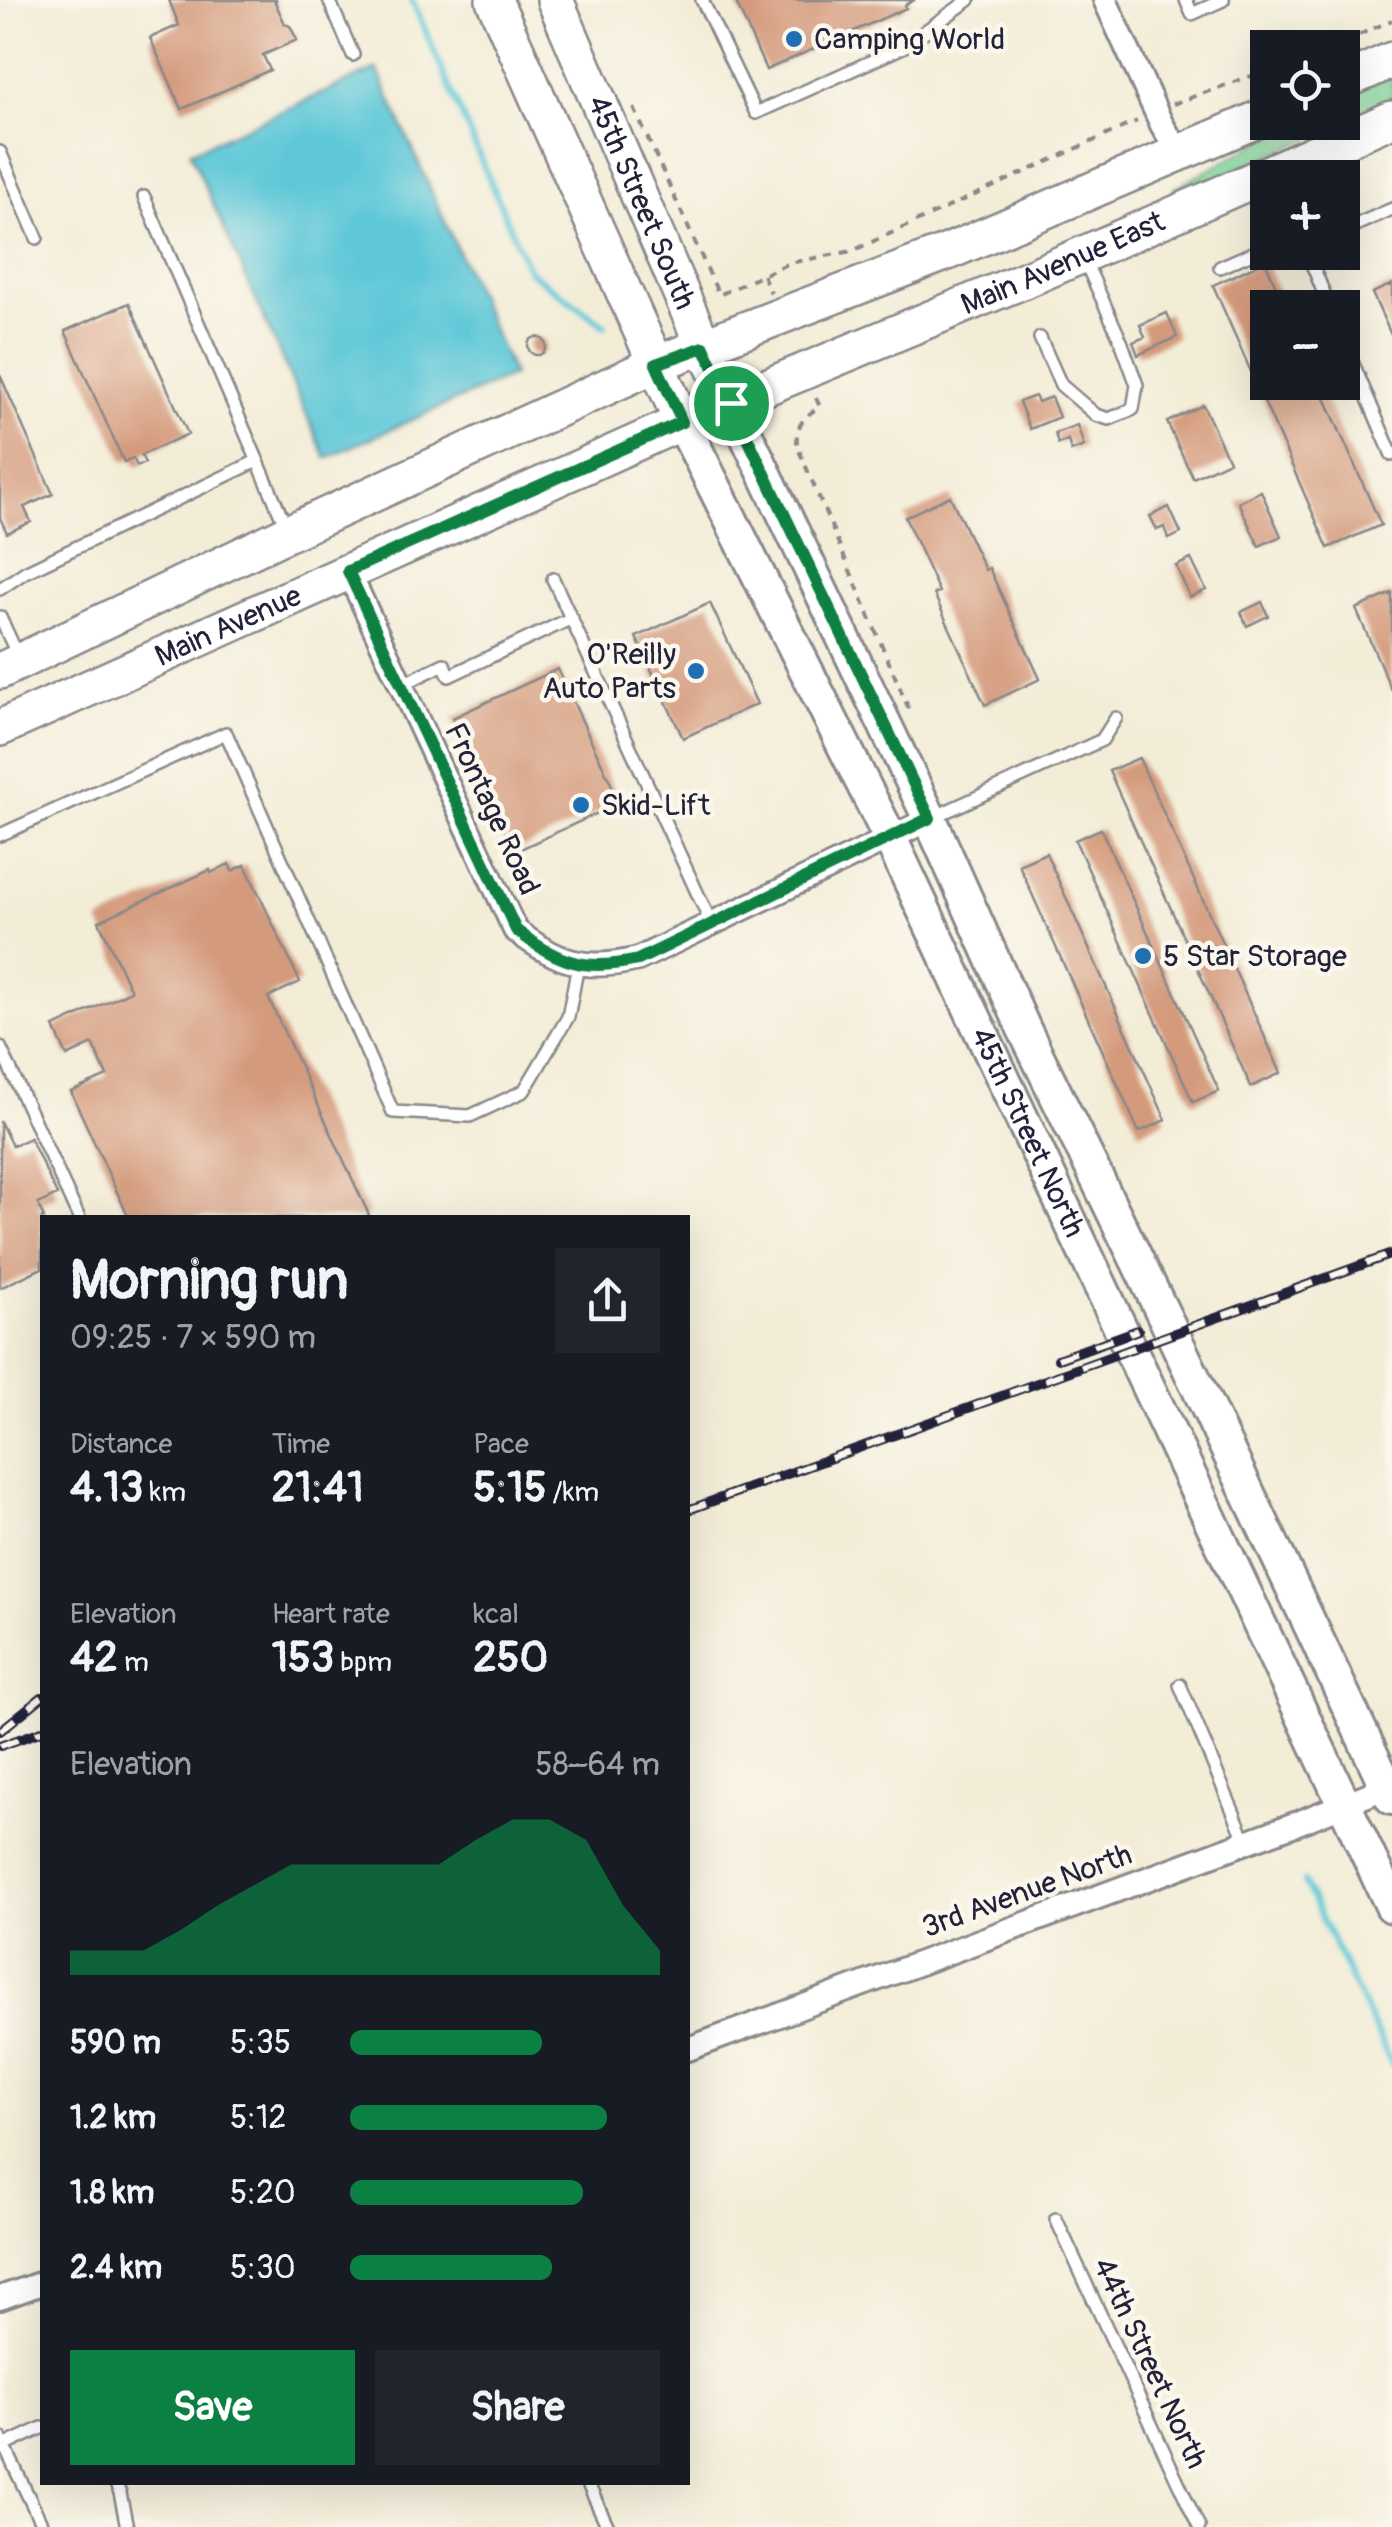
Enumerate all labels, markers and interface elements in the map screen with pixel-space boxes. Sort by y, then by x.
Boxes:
place label: Camping World [814,21,1005,58]
marker: Camping World [783,28,805,50]
map controls [1250,30,1360,400]
button: locate [1250,30,1360,140]
street label: 45th Street South [580,90,704,315]
button: + [1250,160,1360,270]
street label: Main Avenue East [955,202,1171,323]
button: − [1250,290,1360,400]
pin [689,361,774,446]
icon: arrive [704,376,759,431]
street label: Main Avenue [149,577,307,675]
place label: O'Reilly Auto Parts [542,636,676,707]
marker: O'Reilly Auto Parts [685,660,707,682]
street label: Frontage Road [436,717,548,901]
place label: Skid-Lift [601,787,711,824]
marker: Skid-Lift [570,794,592,816]
place label: 5 Star Storage [1163,938,1347,975]
marker: 5 Star Storage [1132,945,1154,967]
street label: 45th Street North [963,1021,1093,1243]
text: Morning run [70,1246,348,1315]
button: share [555,1248,660,1353]
text: 09:25 · 7 × 590 m [70,1318,316,1358]
text: Distance [70,1427,172,1462]
text: Time [272,1427,330,1462]
text: Pace [473,1427,529,1462]
text: 4.13 [70,1462,143,1514]
text: 21:41 [272,1462,364,1514]
text: 5:15 [473,1462,547,1514]
text: km [143,1475,186,1510]
text: /km [547,1475,599,1510]
text: Elevation [70,1597,177,1632]
text: Heart rate [272,1597,390,1632]
text: kcal [473,1597,519,1632]
text: 42 [70,1632,118,1684]
text: 153 [272,1632,334,1684]
text: 250 [473,1632,548,1684]
text: m [118,1645,149,1680]
text: bpm [334,1645,392,1680]
text: Elevation [70,1745,192,1785]
text: 58–64 m [535,1745,660,1785]
street label: 3rd Avenue North [917,1836,1137,1946]
text: 590 m [70,2023,161,2063]
text: 5:35 [230,2023,291,2063]
text: 1.2 km [70,2098,156,2138]
text: 5:12 [230,2098,286,2138]
text: 1.8 km [70,2173,154,2213]
text: 5:20 [230,2173,296,2213]
text: 2.4 km [70,2248,162,2288]
text: 5:30 [230,2248,296,2288]
street label: 44th Street North [1085,2252,1215,2474]
button: Save [70,2350,355,2465]
button: Share [375,2350,660,2465]

